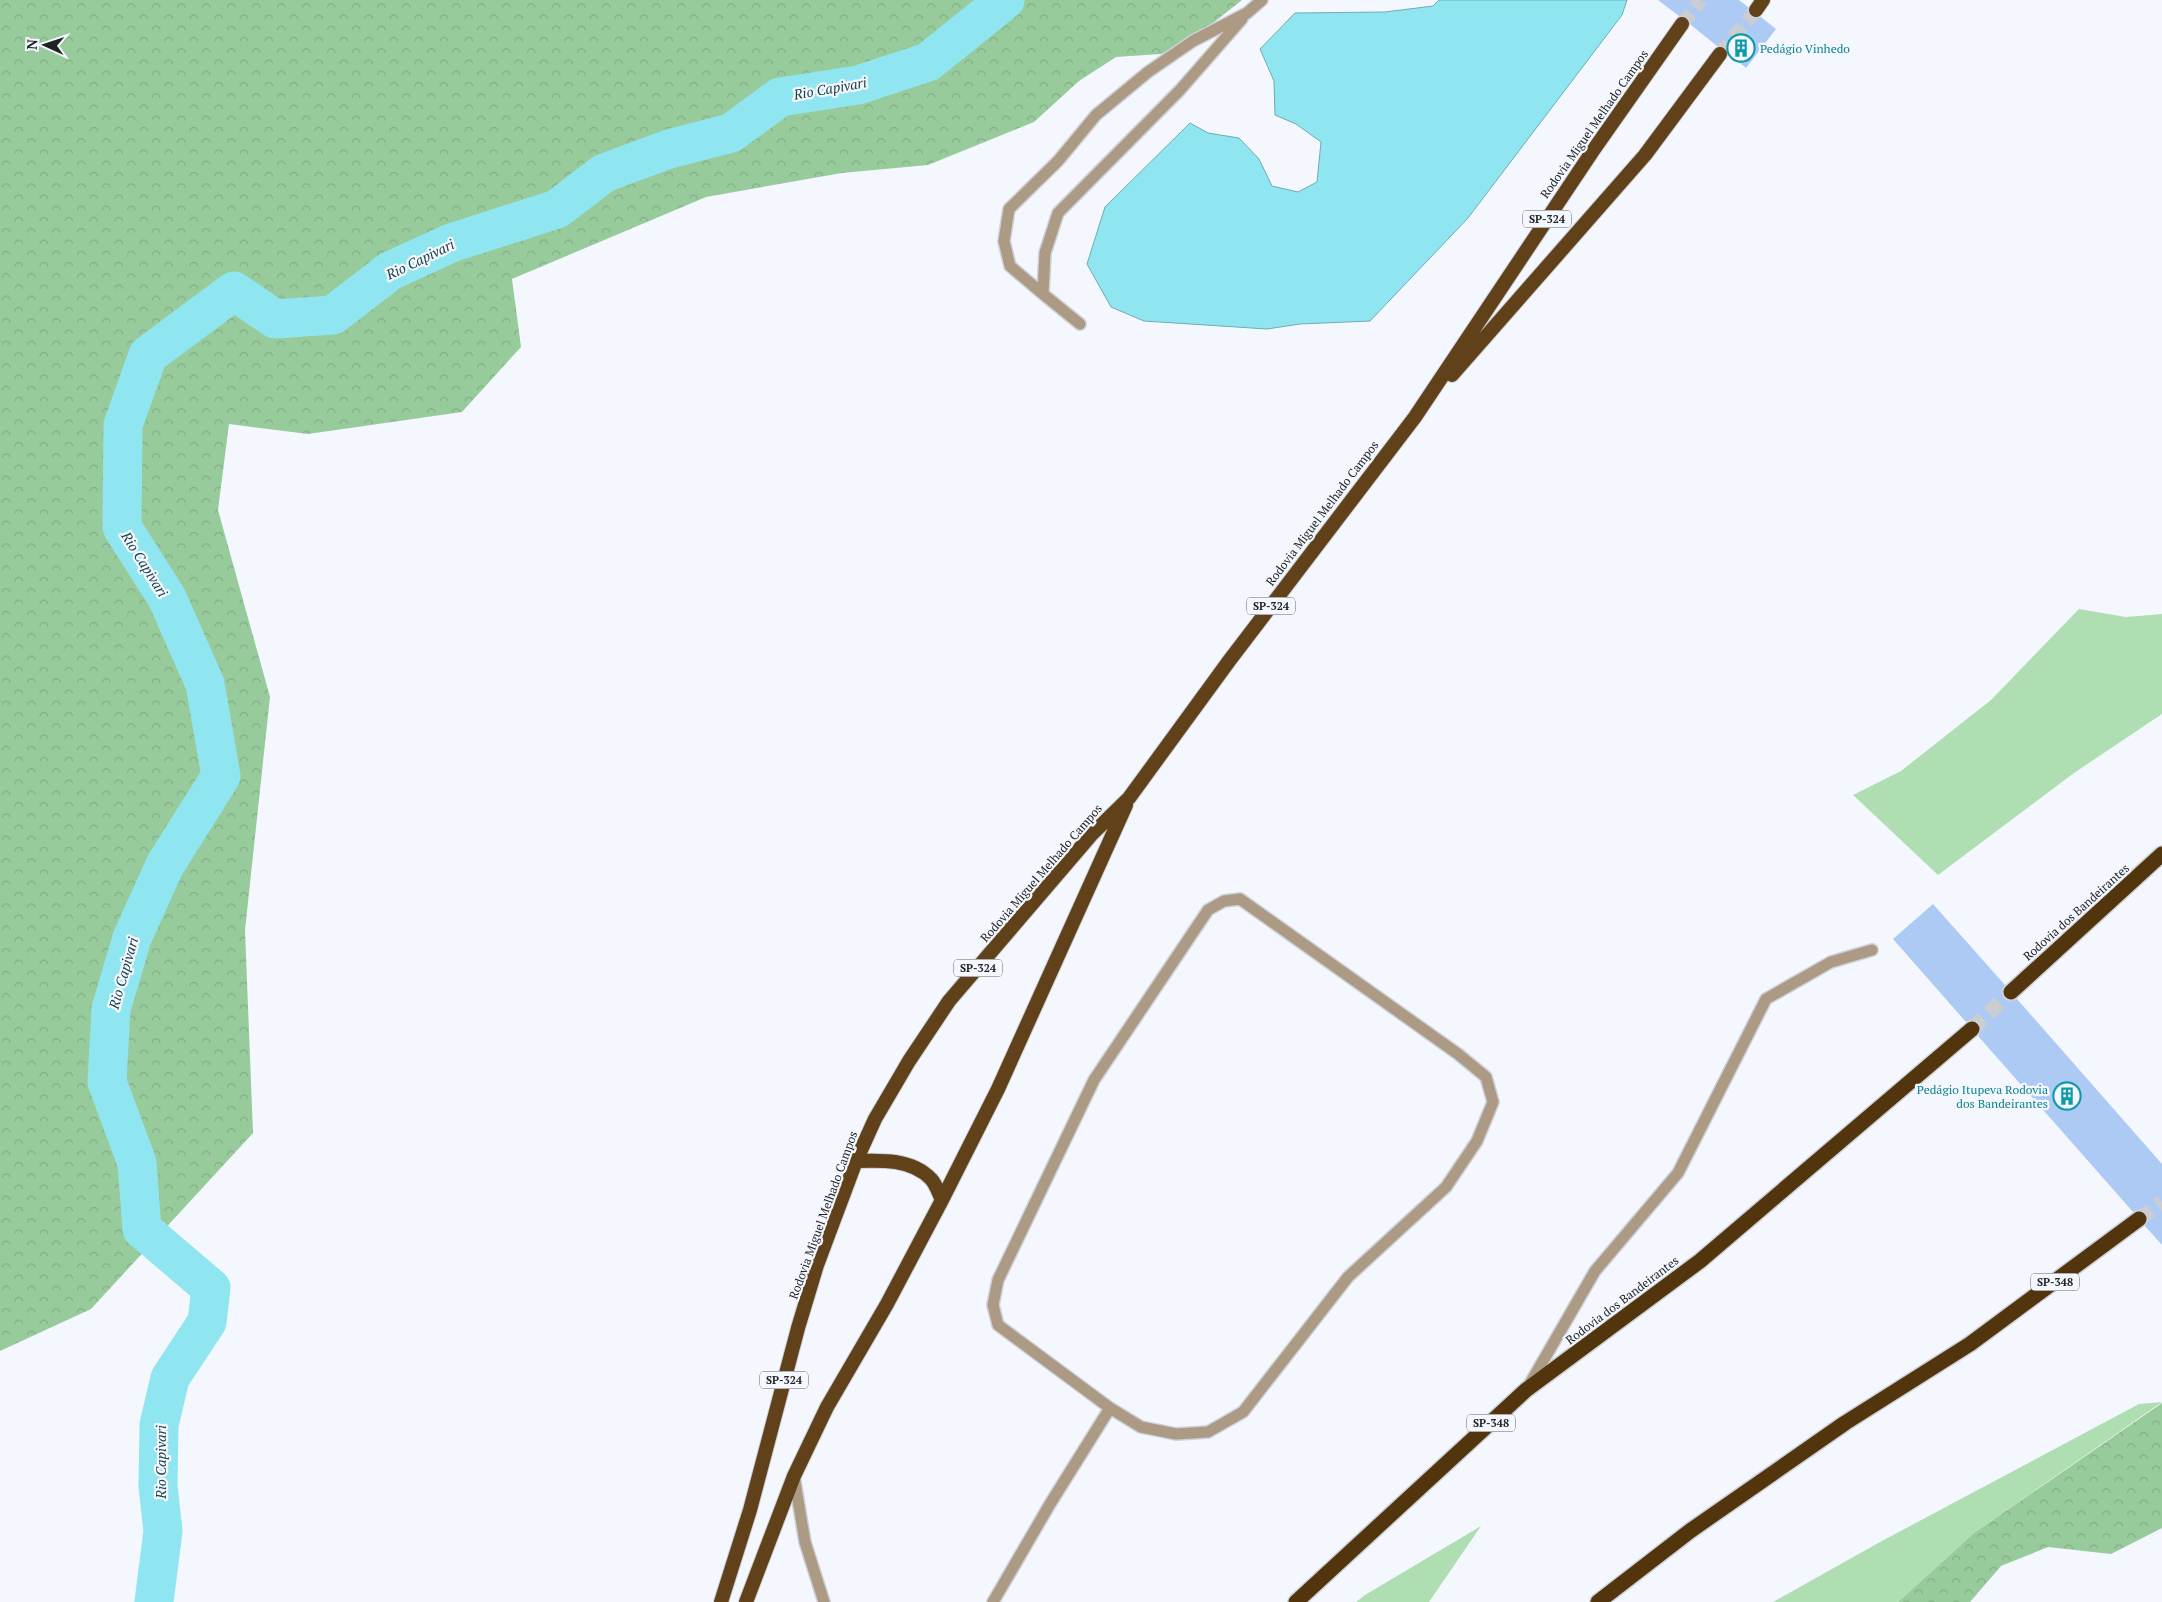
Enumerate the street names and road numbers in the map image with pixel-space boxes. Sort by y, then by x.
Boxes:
street label: Rodovia Miguel Melhado Campos [1537,47,1651,201]
road number: SP-324 [1523,210,1571,228]
street label: Rodovia Miguel Melhado Campos [1263,438,1381,588]
road number: SP-324 [1247,598,1295,614]
street label: Rodovia Miguel Melhado Campos [977,801,1105,945]
street label: Rodovia dos Bandeirantes [2020,860,2132,964]
road number: SP-324 [954,960,1002,976]
street label: Rodovia Miguel Melhado Campos [786,1129,860,1301]
street label: Rodovia dos Bandeirantes [1563,1253,1681,1347]
road number: SP-348 [2031,1274,2079,1290]
road number: SP-324 [760,1372,808,1388]
road number: SP-348 [1467,1415,1515,1432]

